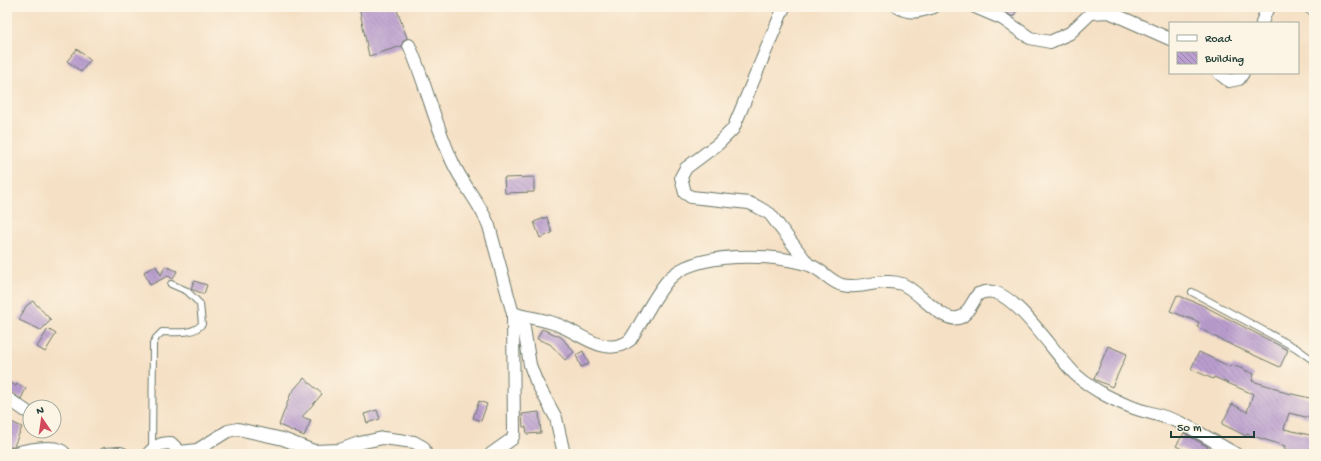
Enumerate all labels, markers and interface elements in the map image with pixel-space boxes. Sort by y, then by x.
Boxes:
legend [1169,22,1299,74]
text: Road [1205,33,1232,47]
text: Building [1204,53,1244,67]
north arrow [22,399,62,439]
text: N [35,405,45,418]
scale bar [1171,413,1254,439]
text: 50 m [1177,422,1202,436]

